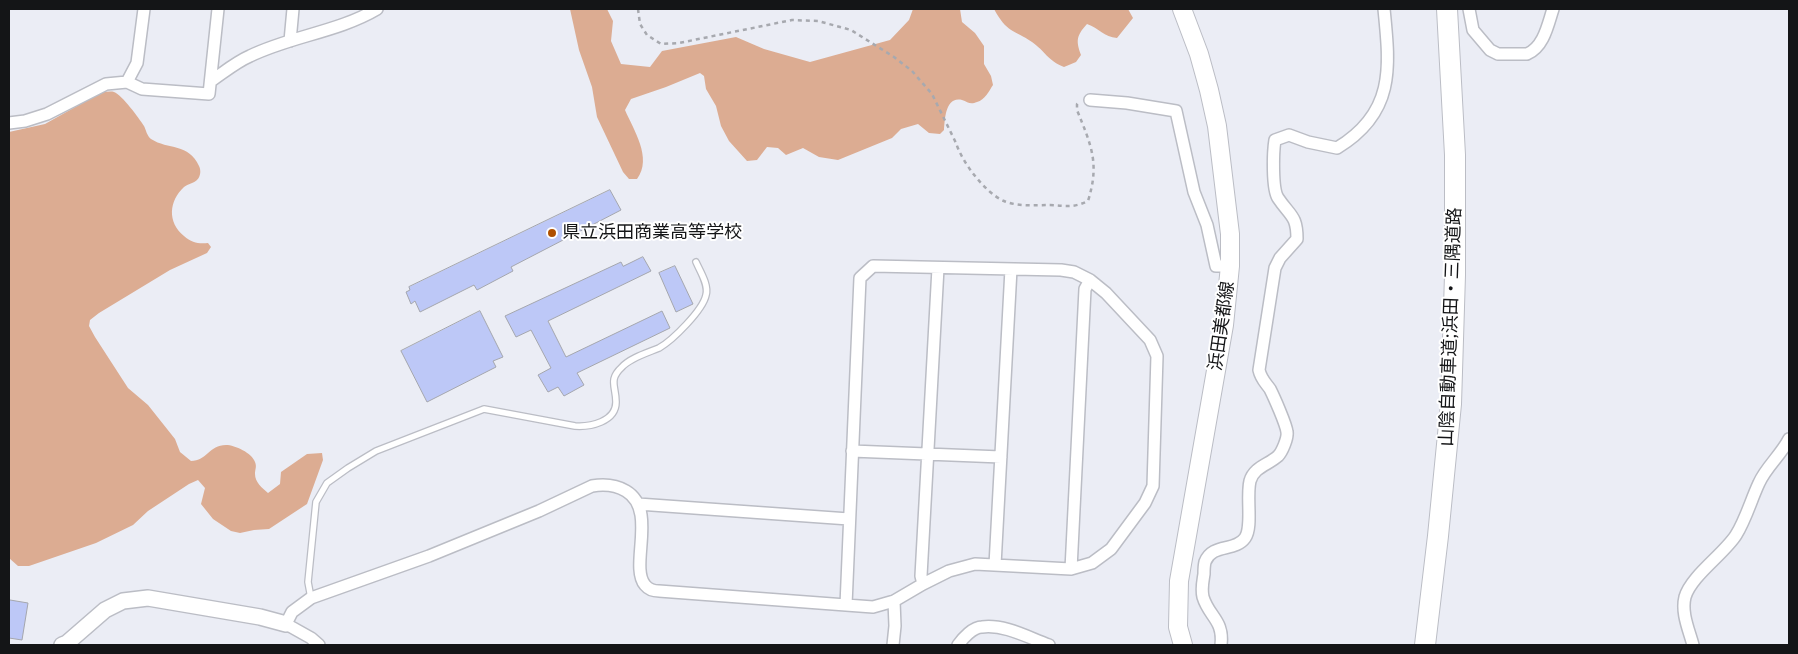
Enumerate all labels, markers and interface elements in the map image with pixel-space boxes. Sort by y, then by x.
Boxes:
street label: 山陰自動車道;浜田・三隅道路 [1436,207,1466,447]
place label: 県立浜田商業高等学校 [562,222,742,244]
marker: 県立浜田商業高等学校 [546,227,558,239]
street label: 浜田美都線 [1205,280,1239,372]

